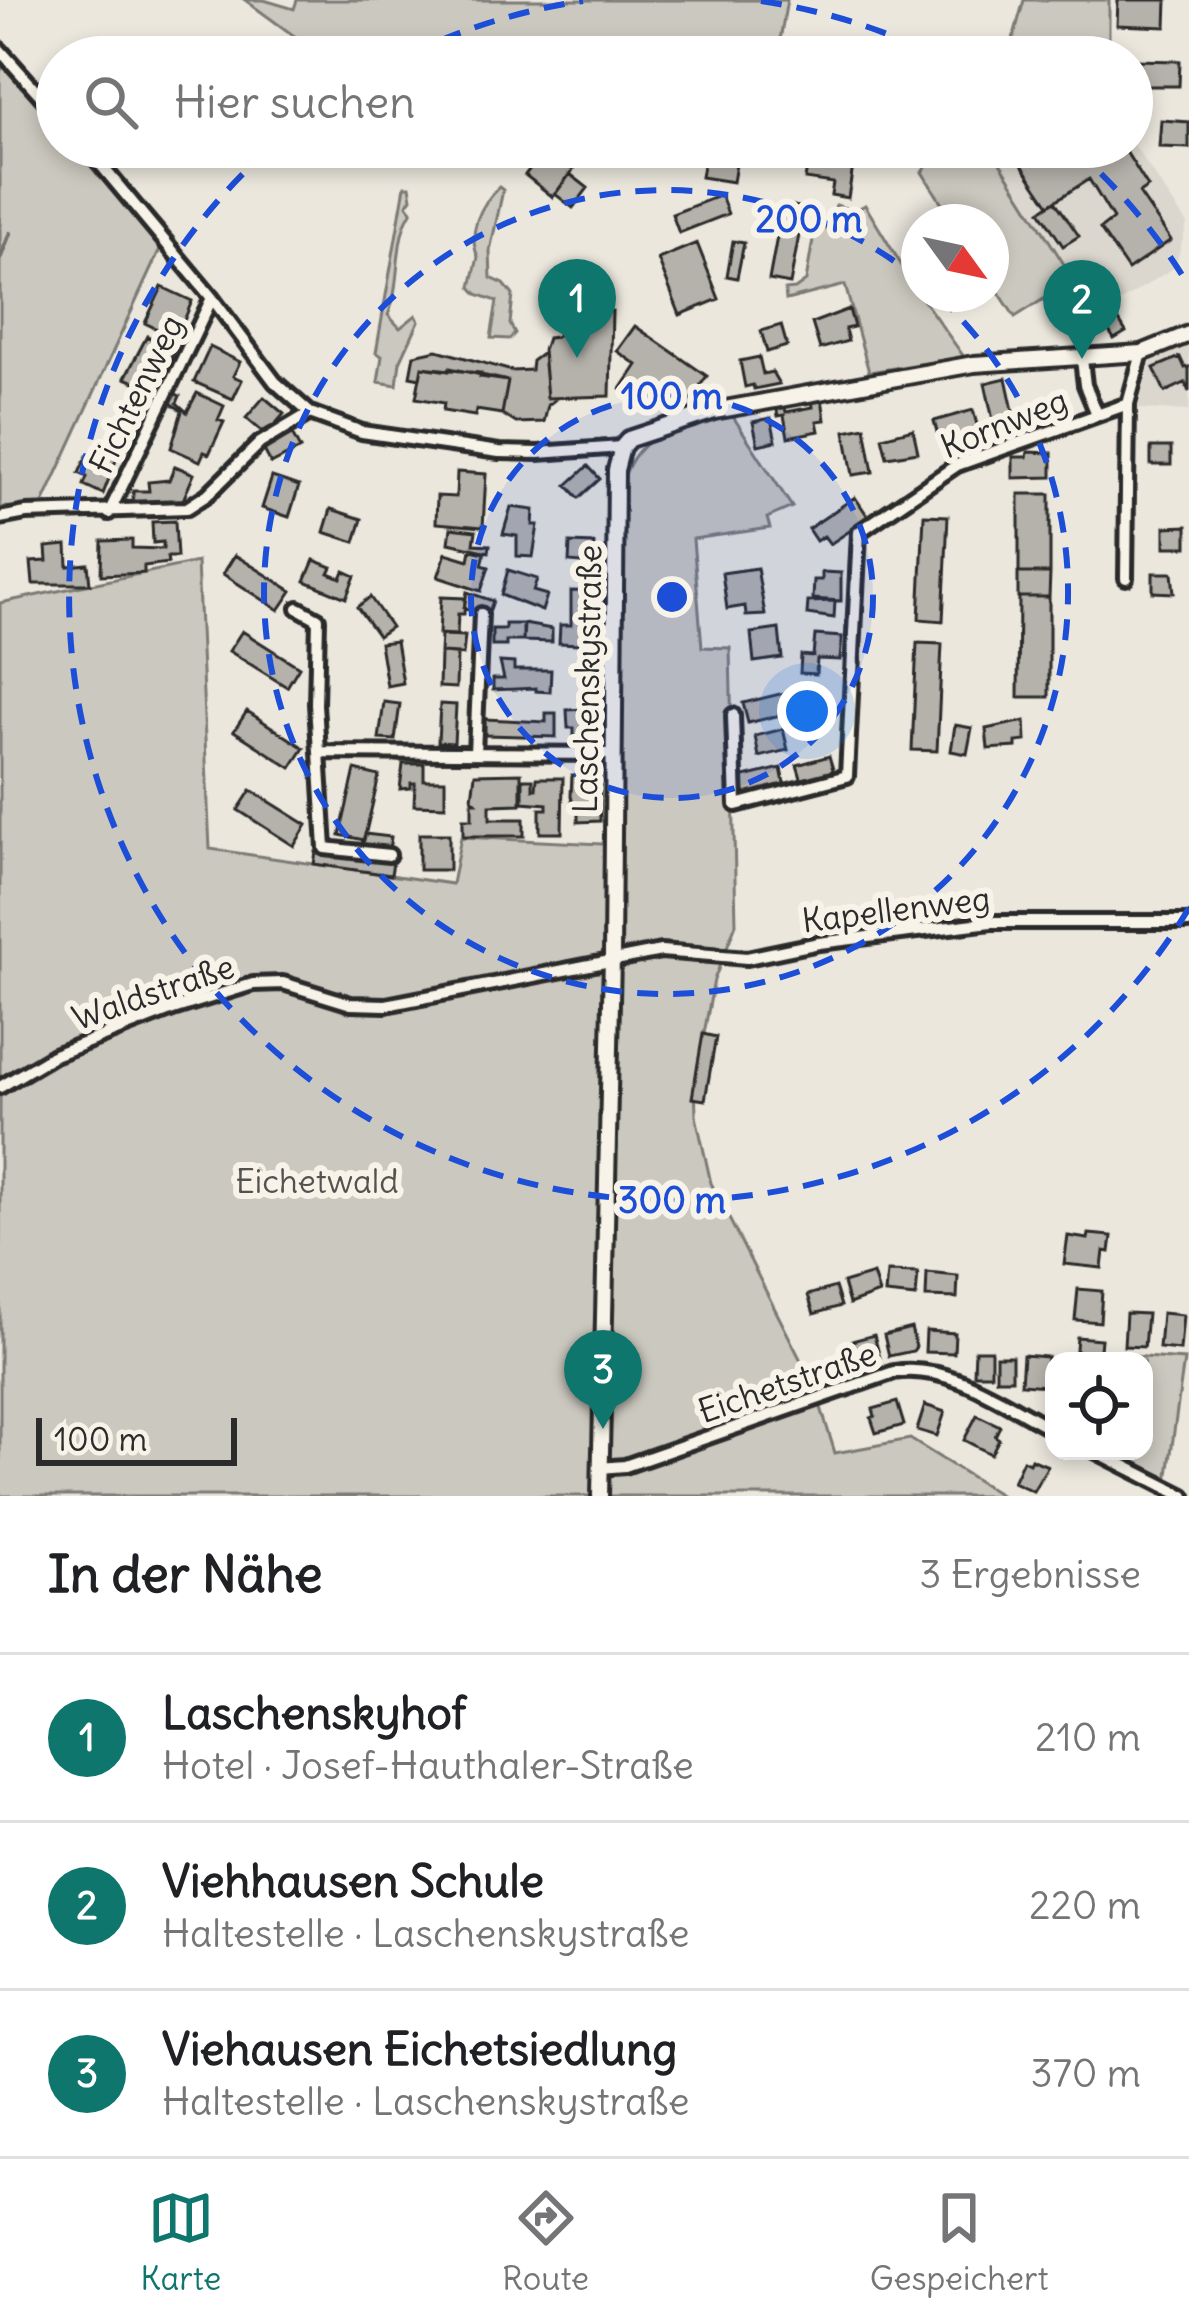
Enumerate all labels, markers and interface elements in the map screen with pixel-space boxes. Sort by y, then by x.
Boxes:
search box [36,36,1153,168]
icon: search [78,69,144,135]
text: Hier suchen [174,74,415,130]
text: 200 m [755,197,863,242]
north arrow [901,204,1009,312]
pin: 1 [538,259,616,358]
pin: 2 [1043,260,1121,359]
street label: Fichtenweg [80,308,192,480]
text: 100 m [621,374,723,419]
street label: Kornweg [934,379,1074,467]
street label: Laschenskystraße [564,544,610,814]
centre of rings [651,576,693,618]
your location [777,681,837,741]
street label: Kapellenweg [800,877,992,941]
street label: Waldstraße [67,945,239,1039]
park label: Eichetwald [235,1160,399,1202]
text: 300 m [618,1178,726,1223]
pin: 3 [564,1330,642,1429]
street label: Eichetstraße [693,1332,881,1432]
map controls [1045,1352,1153,1460]
button: locate [1045,1352,1153,1460]
scale bar [36,1412,237,1465]
text: 100 m [54,1418,147,1460]
text: In der Nähe [48,1542,323,1606]
text: 3 Ergebnisse [919,1550,1141,1599]
text: Laschenskyhof [162,1685,466,1741]
text: 1 [79,1713,95,1762]
text: 210 m [1035,1713,1141,1762]
text: Hotel · Josef-Hauthaler-Straße [162,1741,694,1790]
text: Viehhausen Schule [162,1853,544,1909]
text: 2 [76,1881,98,1930]
text: 220 m [1029,1881,1141,1930]
text: Haltestelle · Laschenskystraße [162,1909,690,1958]
text: Viehausen Eichetsiedlung [162,2021,677,2077]
text: 3 [76,2049,98,2098]
text: 370 m [1031,2049,1141,2098]
text: Haltestelle · Laschenskystraße [162,2077,690,2126]
tab: Karte [140,2185,221,2299]
tab: Route [502,2185,589,2299]
tab: Gespeichert [870,2185,1049,2299]

